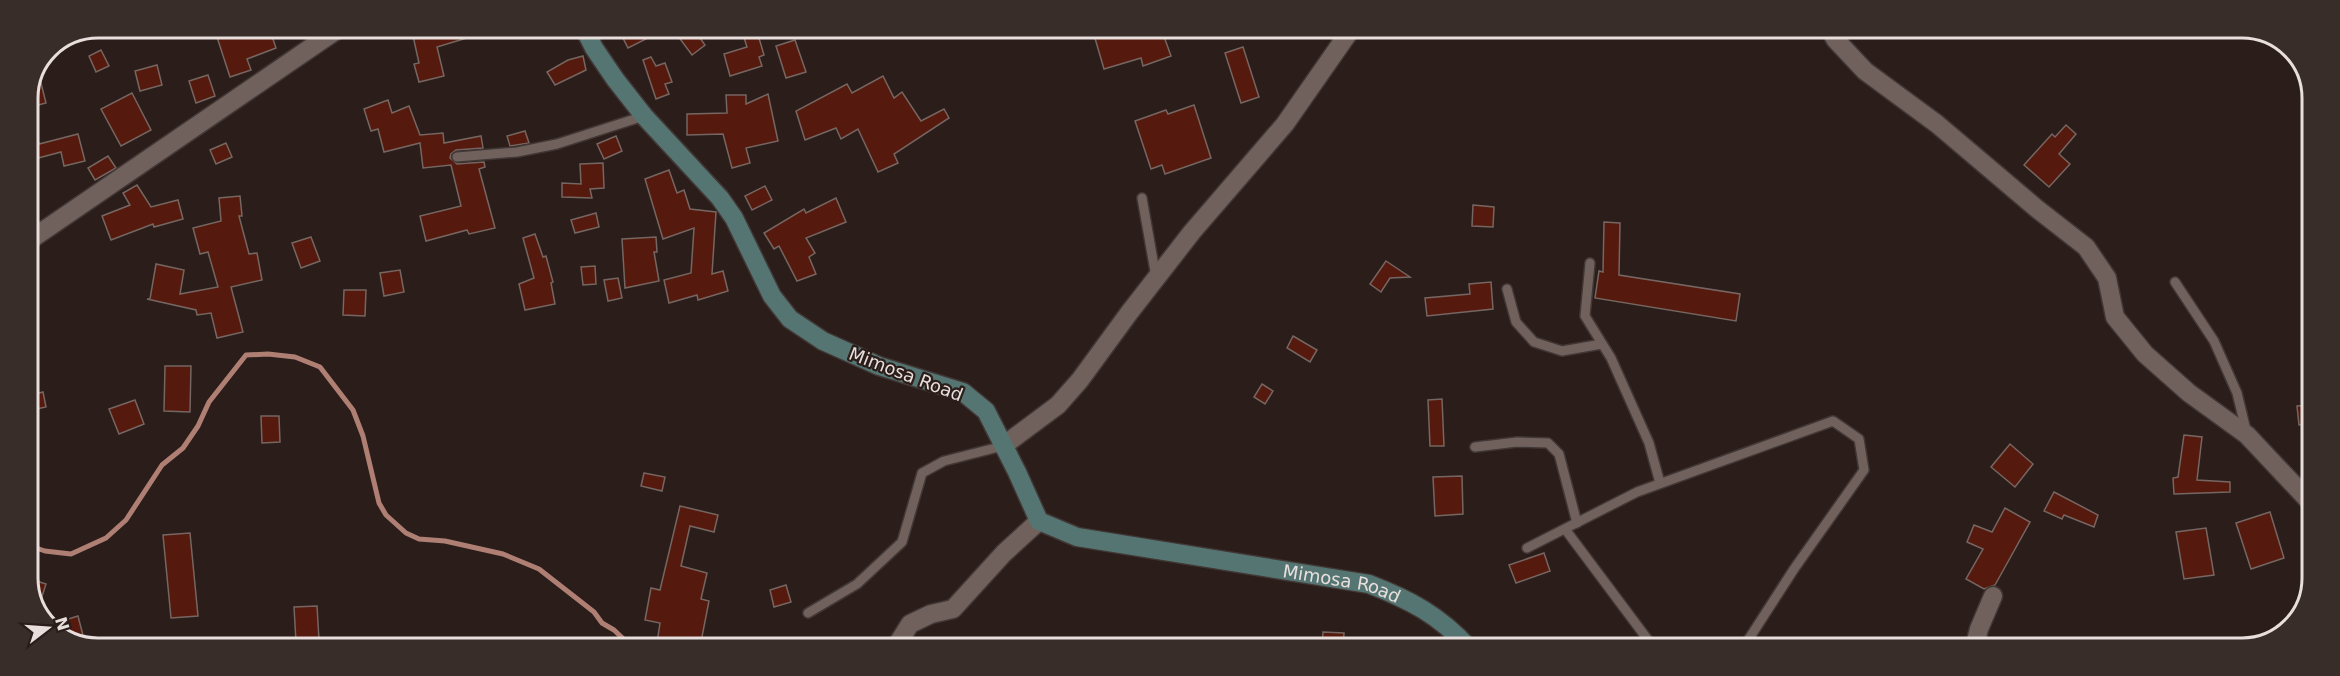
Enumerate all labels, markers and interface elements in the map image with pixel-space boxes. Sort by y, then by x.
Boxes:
street label: Mimosa Road [846,343,966,405]
street label: Mimosa Road [1281,560,1404,607]
north arrow [18,598,78,658]
text: N [51,615,73,633]

